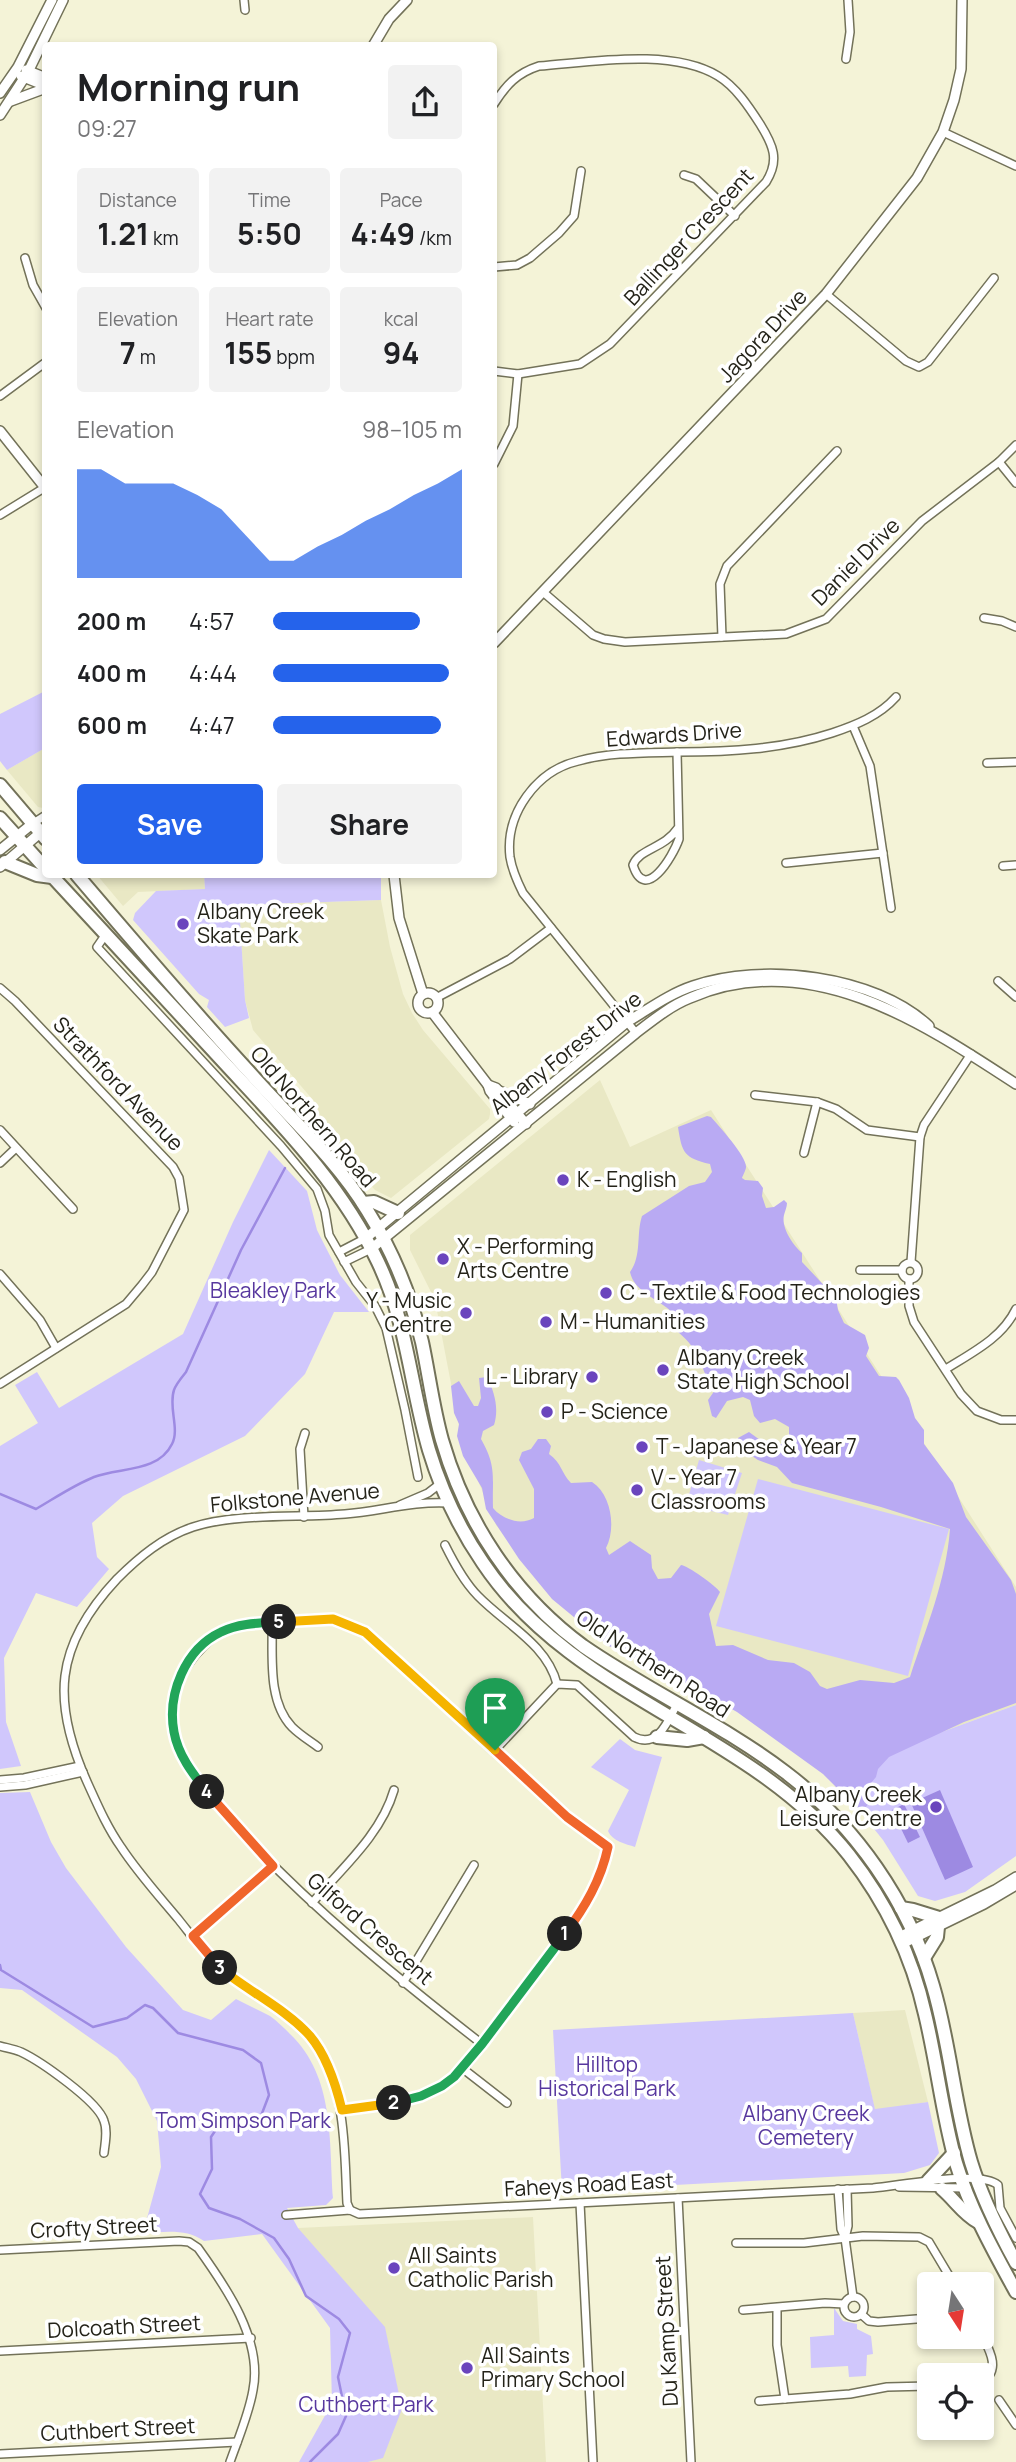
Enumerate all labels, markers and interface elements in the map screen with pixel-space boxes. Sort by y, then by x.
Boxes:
text: Morning run [77,60,300,112]
button: share [388,65,462,139]
text: 09:27 [77,112,137,144]
street label: Ballinger Crescent [617,162,759,311]
text: Distance [99,187,177,213]
text: Time [248,187,291,213]
text: Pace [380,187,423,213]
text: 1.21 [97,213,149,254]
text: 5:50 [237,213,302,254]
text: 4:49 [350,213,415,254]
text: km [149,225,179,251]
text: /km [415,225,452,251]
street label: Jagora Drive [712,282,813,388]
text: Elevation [98,306,178,332]
text: Heart rate [225,306,314,332]
text: kcal [384,306,419,332]
text: 7 [120,332,136,373]
text: 155 [224,332,272,373]
text: 94 [383,332,420,373]
text: m [136,344,156,370]
text: bpm [272,344,315,370]
text: Elevation [77,413,174,445]
text: 98–105 m [362,413,462,445]
street label: Daniel Drive [805,511,905,611]
text: 200 m [77,605,146,637]
text: 4:57 [189,605,234,637]
text: 400 m [77,657,147,689]
text: 4:44 [189,657,237,689]
text: 600 m [77,709,147,741]
text: 4:47 [189,709,235,741]
street label: Edwards Drive [605,715,743,753]
button: Save [77,784,263,864]
button: Share [277,784,462,864]
place label: Albany Creek Skate Park [197,897,325,949]
marker: Albany Creek Skate Park [175,916,191,932]
street label: Albany Forest Drive [484,984,647,1120]
street label: Strathford Avenue [47,1010,190,1156]
street label: Old Northern Road [245,1040,383,1193]
place label: K - English [577,1165,676,1193]
marker: K - English [555,1172,571,1188]
place label: X - Performing Arts Centre [457,1232,594,1284]
marker: X - Performing Arts Centre [435,1251,451,1267]
park label: Bleakley Park [210,1276,337,1304]
place label: C - Textile & Food Technologies [620,1278,920,1306]
marker: C - Textile & Food Technologies [598,1285,614,1301]
place label: Y - Music Centre [366,1286,452,1338]
marker: Y - Music Centre [458,1305,474,1321]
place label: M - Humanities [560,1307,705,1335]
marker: M - Humanities [538,1314,554,1330]
place label: Albany Creek State High School [677,1343,850,1395]
place label: L - Library [486,1362,578,1390]
marker: Albany Creek State High School [655,1362,671,1378]
marker: L - Library [584,1369,600,1385]
place label: P - Science [561,1397,668,1425]
marker: P - Science [539,1404,555,1420]
place label: T - Japanese & Year 7 [656,1432,857,1460]
marker: T - Japanese & Year 7 [634,1439,650,1455]
place label: V - Year 7 Classrooms [651,1463,766,1515]
street label: Folkstone Avenue [209,1476,381,1518]
marker: V - Year 7 Classrooms [629,1482,645,1498]
street label: Old Northern Road [571,1603,736,1723]
pin: 5 [262,1604,296,1640]
text: 5 [273,1608,284,1634]
pin [465,1678,525,1750]
icon: arrive [476,1689,514,1727]
pin: 4 [190,1774,224,1810]
text: 4 [201,1778,212,1804]
place label: Albany Creek Leisure Centre [779,1780,923,1832]
marker: Albany Creek Leisure Centre [928,1799,944,1815]
street label: Gilford Crescent [302,1866,439,1991]
pin: 1 [548,1916,582,1952]
text: 1 [560,1920,569,1946]
pin: 3 [202,1951,238,1986]
text: 3 [214,1954,225,1980]
park label: Hilltop Historical Park [538,2050,676,2102]
pin: 2 [376,2086,412,2120]
text: 2 [388,2089,399,2115]
park label: Albany Creek Cemetery [743,2099,870,2151]
park label: Tom Simpson Park [155,2106,331,2134]
street label: Faheys Road East [503,2166,674,2202]
street label: Crofty Street [30,2210,158,2244]
place label: All Saints Catholic Parish [408,2241,553,2293]
street label: Du Kamp Street [648,2255,684,2407]
marker: All Saints Catholic Parish [386,2260,402,2276]
north arrow [917,2272,994,2348]
map controls [917,2272,994,2440]
street label: Dolcoath Street [47,2308,201,2344]
place label: All Saints Primary School [481,2341,625,2393]
marker: All Saints Primary School [459,2360,475,2376]
button: locate [917,2363,994,2440]
park label: Cuthbert Park [298,2390,434,2418]
street label: Cuthbert Street [40,2411,196,2447]

